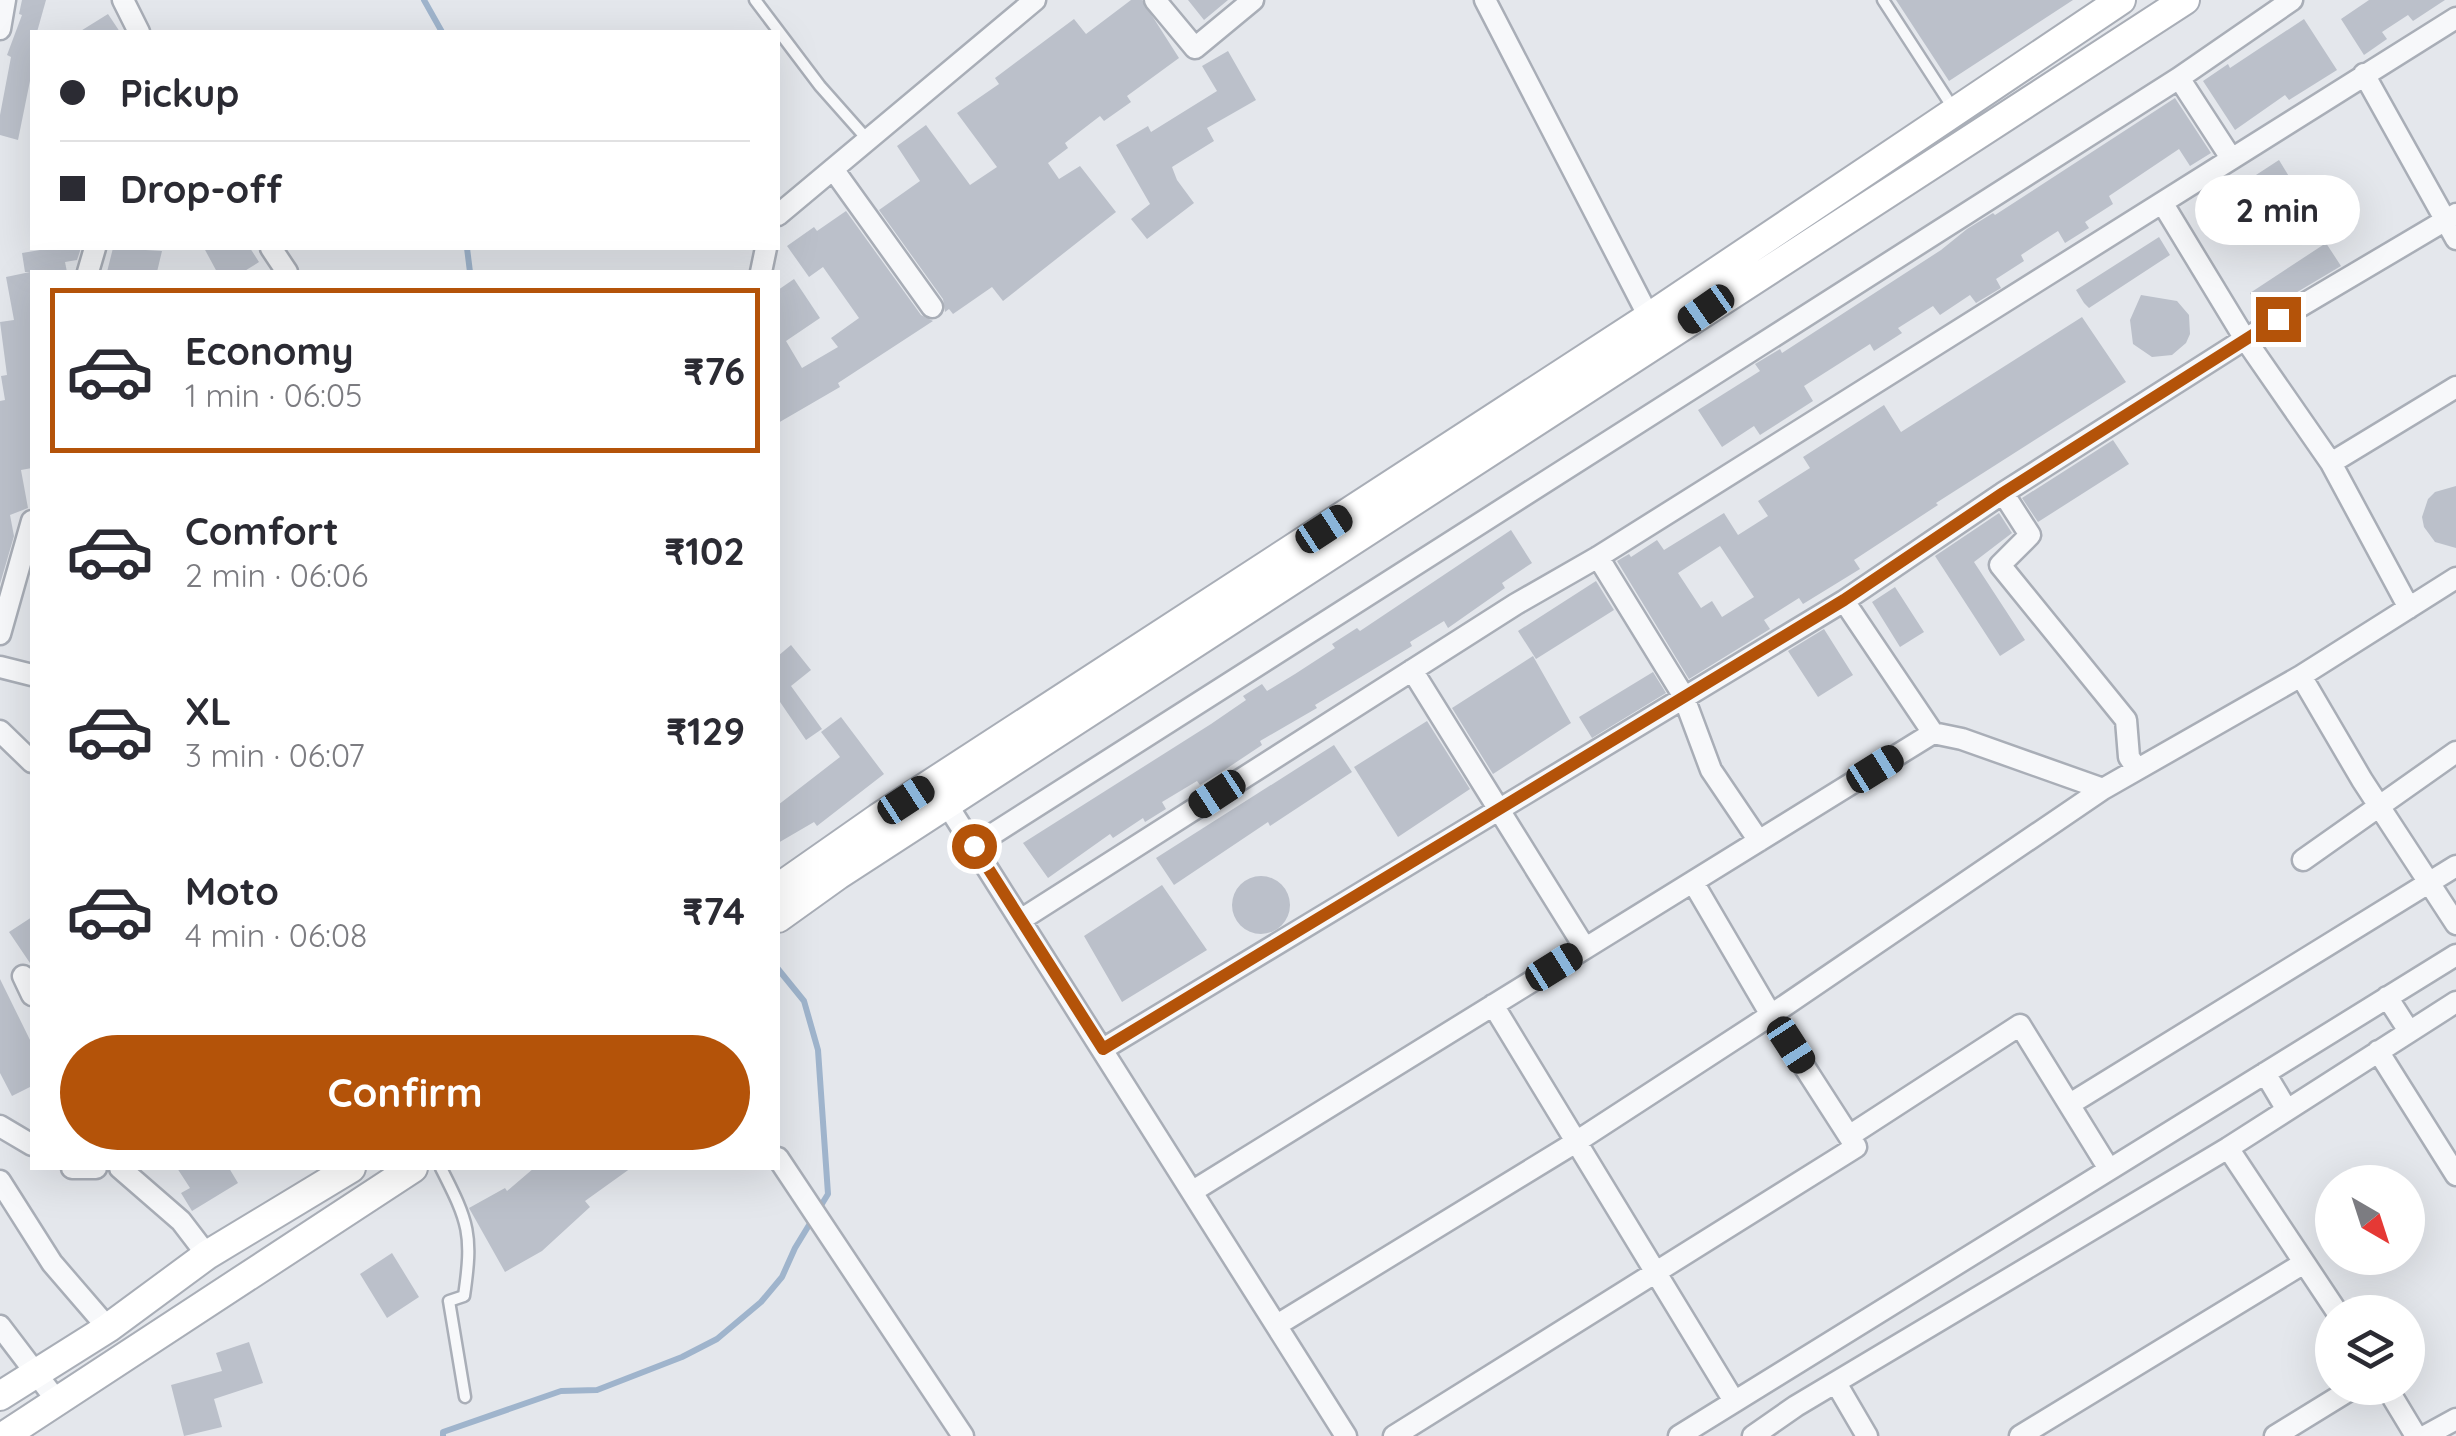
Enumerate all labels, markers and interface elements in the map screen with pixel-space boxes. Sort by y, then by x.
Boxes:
text: Pickup [120,69,239,117]
text: Drop-off [120,165,282,213]
callout: 2 min [2196,174,2360,244]
text: 2 min [2236,190,2319,230]
car [1673,280,1739,338]
route end [2256,297,2301,342]
icon: car [65,326,155,416]
text: Economy [185,327,354,375]
text: ₹76 [683,347,745,395]
text: 1 min · 06:05 [185,375,363,415]
car [1291,500,1357,558]
icon: car [65,506,155,596]
text: Comfort [185,507,339,555]
text: ₹102 [664,527,745,575]
text: 2 min · 06:06 [185,555,368,595]
icon: car [65,686,155,776]
text: XL [185,687,231,735]
text: ₹129 [666,707,745,755]
text: 3 min · 06:07 [185,735,365,775]
car [1842,740,1908,798]
car [1184,765,1250,823]
car [873,771,939,829]
route start [952,824,997,869]
icon: car [65,866,155,956]
text: Moto [185,867,279,915]
text: ₹74 [682,887,745,935]
text: 4 min · 06:08 [185,915,367,955]
car [1521,938,1587,996]
car [1762,1012,1820,1078]
button: Confirm [60,1035,750,1150]
north arrow [2315,1165,2425,1275]
map controls [2315,1165,2425,1405]
button: layers [2315,1295,2425,1405]

